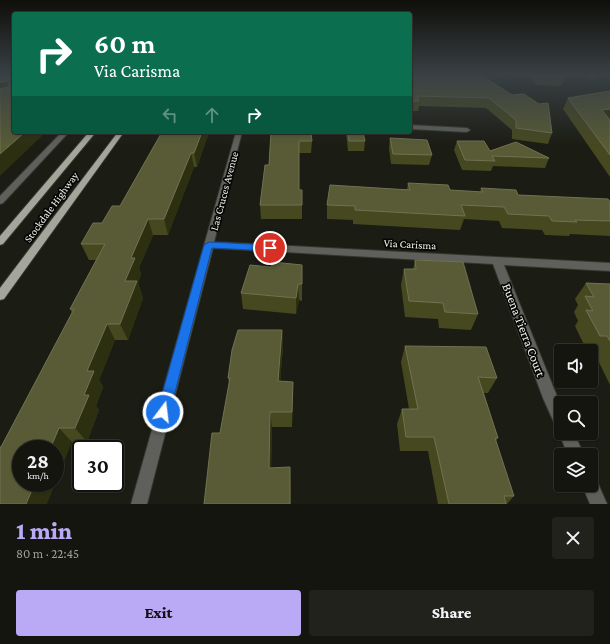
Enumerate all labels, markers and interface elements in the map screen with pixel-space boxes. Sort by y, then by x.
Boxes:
icon: right [28,28,80,80]
text: 60 m [94,28,155,59]
text: Via Carisma [94,61,180,81]
icon: left [159,104,181,126]
icon: ahead [201,104,223,126]
icon: right [243,104,265,126]
street label: Las Cruces Avenue [208,150,240,232]
street label: Stockdale Highway [21,169,82,245]
pin [253,231,287,265]
icon: arrive [259,237,281,259]
street label: Via Carisma [383,237,437,251]
street label: Buena Tierra Court [499,281,549,379]
map controls [554,344,598,492]
button: sound [554,344,598,388]
position arrow [142,391,184,433]
button: search [554,396,598,440]
speed limit sign: 30 [72,440,124,492]
button: layers [554,448,598,492]
text: 28 [27,450,49,472]
text: km/h [27,470,49,481]
text: 1 min [16,517,72,544]
button: close [552,517,594,559]
text: 80 m · 22:45 [16,546,79,561]
button: Exit [16,590,301,636]
button: Share [309,590,594,636]

